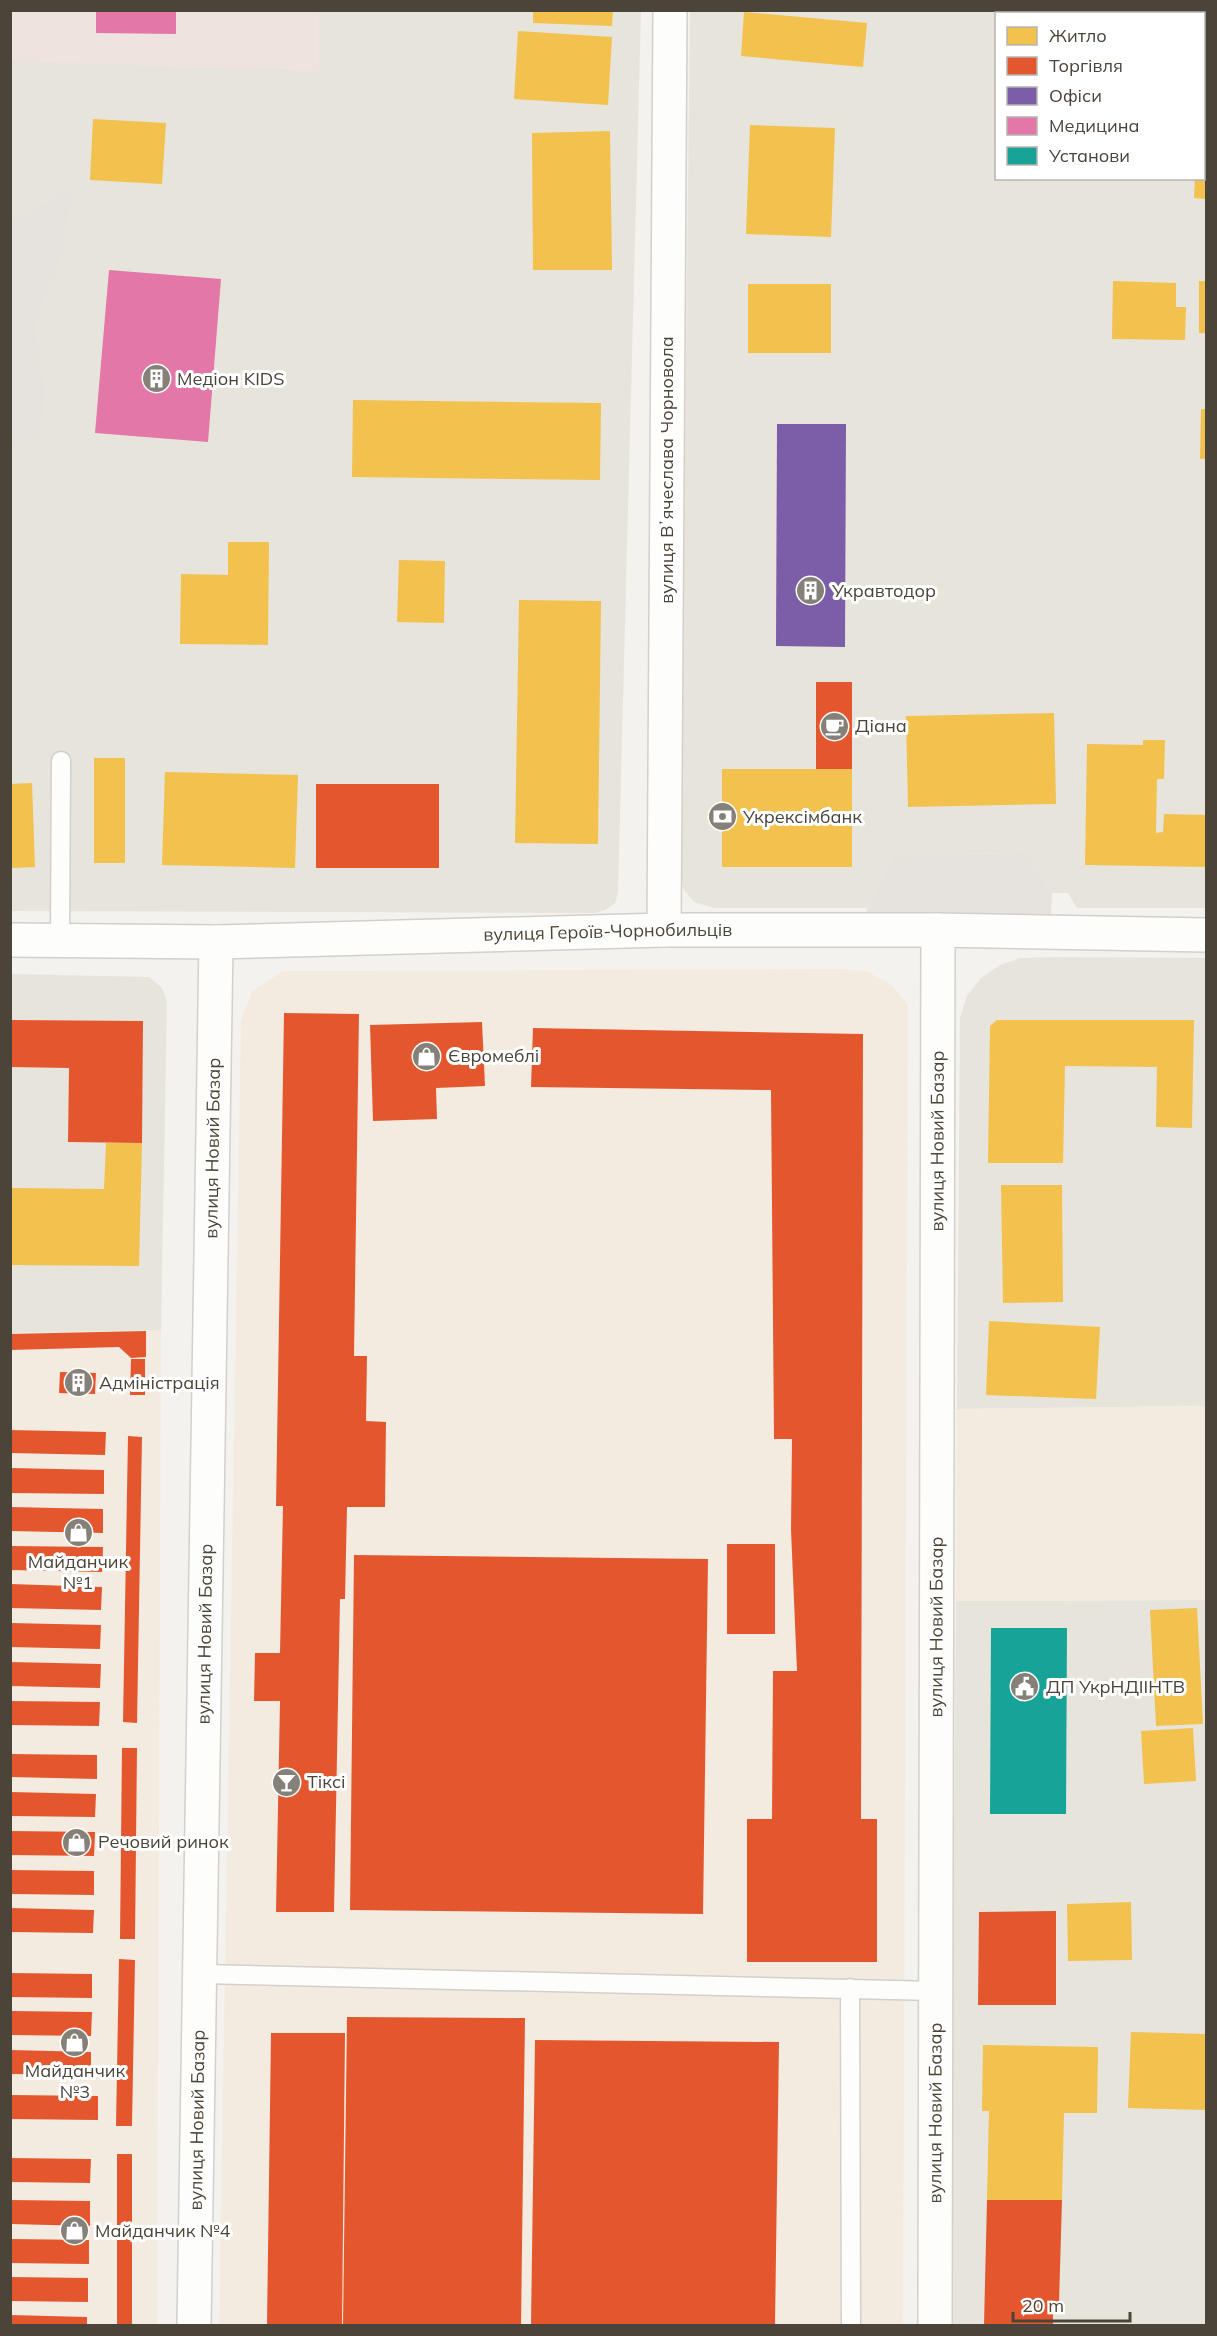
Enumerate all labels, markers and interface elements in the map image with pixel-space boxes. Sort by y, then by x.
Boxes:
legend [995,12,1205,180]
text: Житло [1049,24,1107,47]
text: Торгівля [1049,54,1123,77]
text: Офіси [1049,84,1102,107]
text: Медицина [1049,114,1140,137]
text: Установи [1048,144,1130,167]
street label: вулиця Вʼячеслава Чорновола [655,336,678,604]
building icon: Медіон KIDS [140,363,172,395]
place label: Медіон KIDS [177,367,284,390]
building icon: Укравтодор [795,575,827,607]
place label: Укравтодор [831,579,936,602]
cafe icon: Діана [818,710,850,742]
place label: Діана [855,714,907,737]
bank icon: Укрексімбанк [706,801,738,833]
place label: Укрексімбанк [742,805,862,828]
street label: вулиця Героїв-Чорнобильців [483,918,732,946]
shop icon: Євромеблі [411,1040,443,1072]
place label: Євромеблі [448,1044,539,1067]
street label: вулиця Новий Базар [925,1051,949,1231]
street label: вулиця Новий Базар [199,1058,225,1239]
building icon: Адміністрація [62,1367,94,1399]
place label: Адміністрація [99,1371,220,1394]
shop icon: Майданчик №1 [62,1517,94,1549]
street label: вулиця Новий Базар [924,1537,948,1717]
street label: вулиця Новий Базар [192,1543,217,1725]
place label: Майданчик №1 [28,1550,128,1594]
public building icon: ДП УкрНДІІНТВ [1009,1671,1041,1703]
place label: ДП УкрНДІІНТВ [1046,1675,1185,1698]
bar icon: Тіксі [270,1766,302,1798]
place label: Тіксі [307,1770,346,1793]
shop icon: Речовий ринок [61,1826,93,1858]
place label: Речовий ринок [98,1830,229,1853]
street label: вулиця Новий Базар [923,2023,947,2203]
shop icon: Майданчик №3 [59,2026,91,2058]
street label: вулиця Новий Базар [184,2029,210,2211]
place label: Майданчик №3 [25,2059,125,2103]
shop icon: Майданчик №4 [58,2215,90,2247]
place label: Майданчик №4 [95,2219,231,2242]
scale bar [1013,2285,1130,2323]
text: 20 m [1022,2294,1064,2317]

